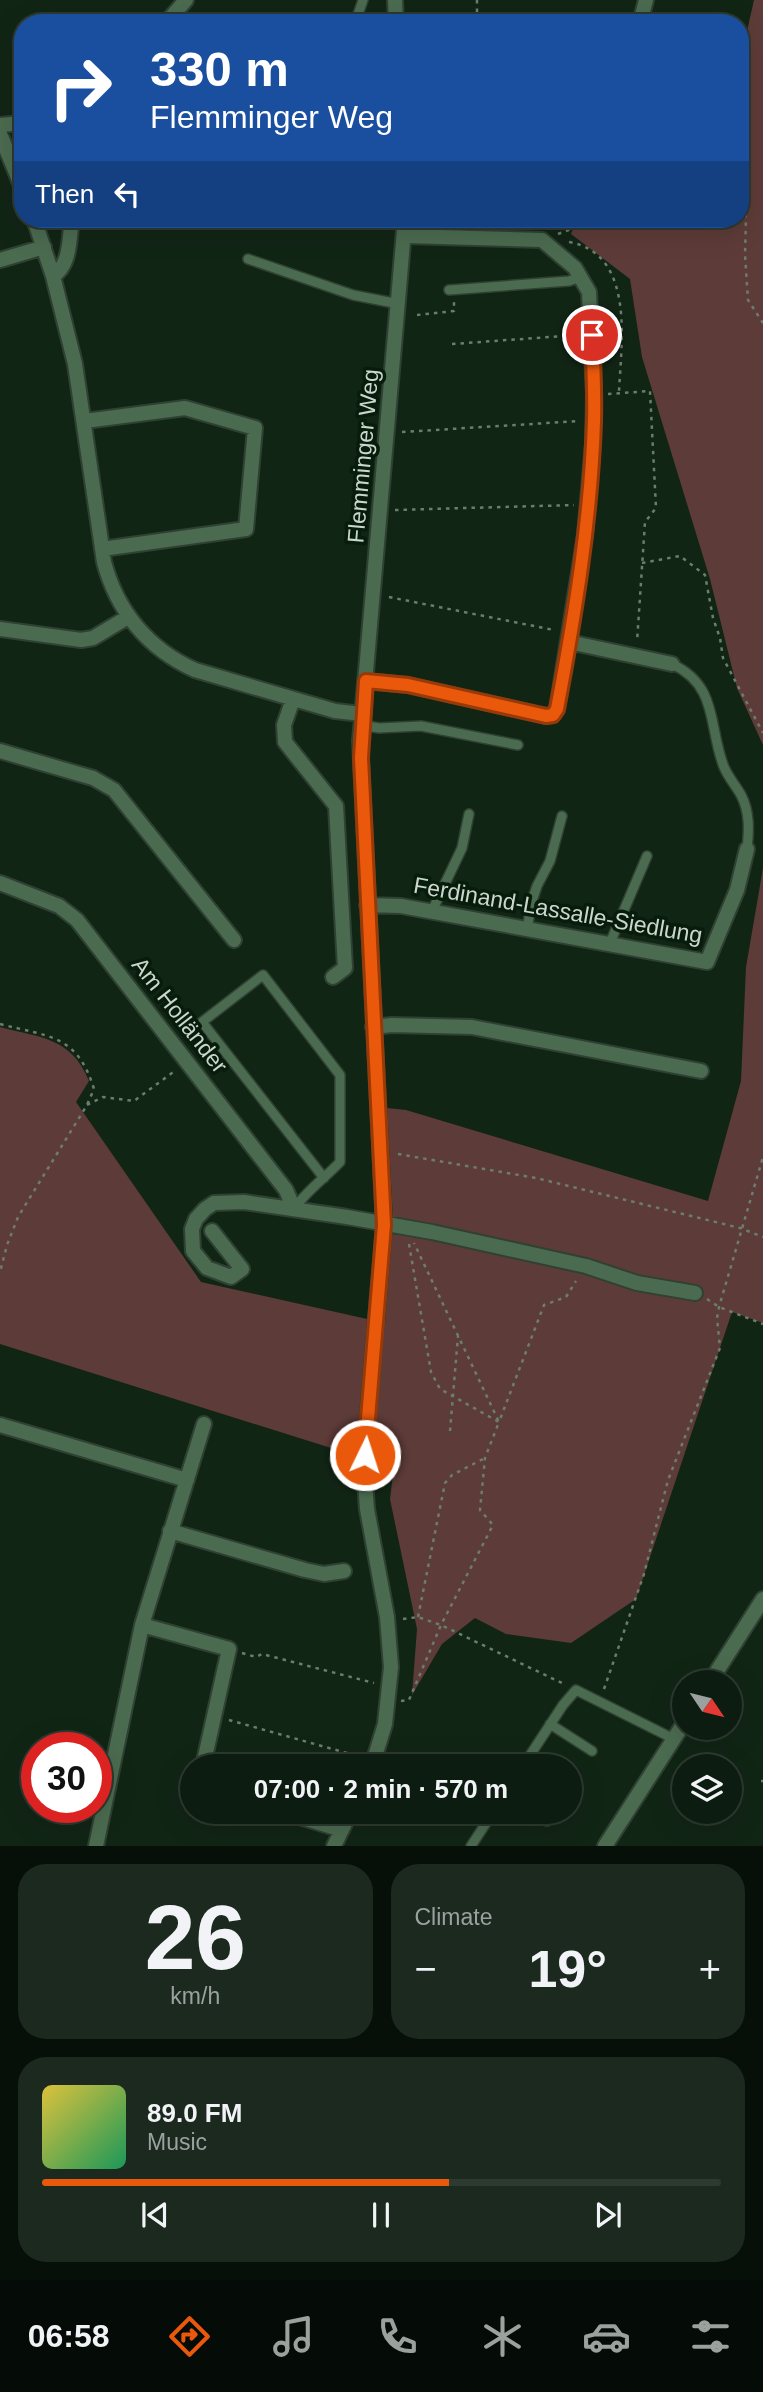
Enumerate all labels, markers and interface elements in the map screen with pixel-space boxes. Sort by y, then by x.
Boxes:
icon: right [35,42,126,133]
text: 330 m [150,42,289,96]
text: Flemminger Weg [150,99,393,135]
icon: left [108,175,146,213]
text: Then [35,179,94,209]
pin [562,305,622,365]
icon: arrive [573,316,611,354]
street label: Flemminger Weg [342,368,384,544]
street label: Ferdinand-Lassalle-Siedlung [412,872,704,948]
street label: Am Holländer [127,952,233,1078]
position arrow [328,1418,402,1492]
north arrow [672,1670,742,1740]
map controls [672,1670,742,1824]
speed limit sign: 30 [21,1732,112,1823]
button: layers [672,1754,742,1824]
text: 07:00 · 2 min · 570 m [254,1774,508,1804]
text: 26 [145,1887,246,1988]
text: Climate [415,1904,492,1930]
text: 19° [528,1940,607,1998]
text: − [415,1948,437,1990]
text: + [699,1948,721,1990]
text: km/h [170,1983,220,2009]
text: 89.0 FM [147,2098,242,2128]
text: Music [147,2129,207,2155]
icon: previous [136,2196,174,2234]
icon: pause [362,2196,400,2234]
icon: next [589,2196,627,2234]
icon: directions [165,2312,214,2361]
icon: music [269,2312,318,2361]
icon: phone [373,2312,422,2361]
icon: climate [478,2312,527,2361]
icon: car [582,2312,631,2361]
icon: filters [686,2312,735,2361]
text: 06:58 [28,2318,109,2354]

